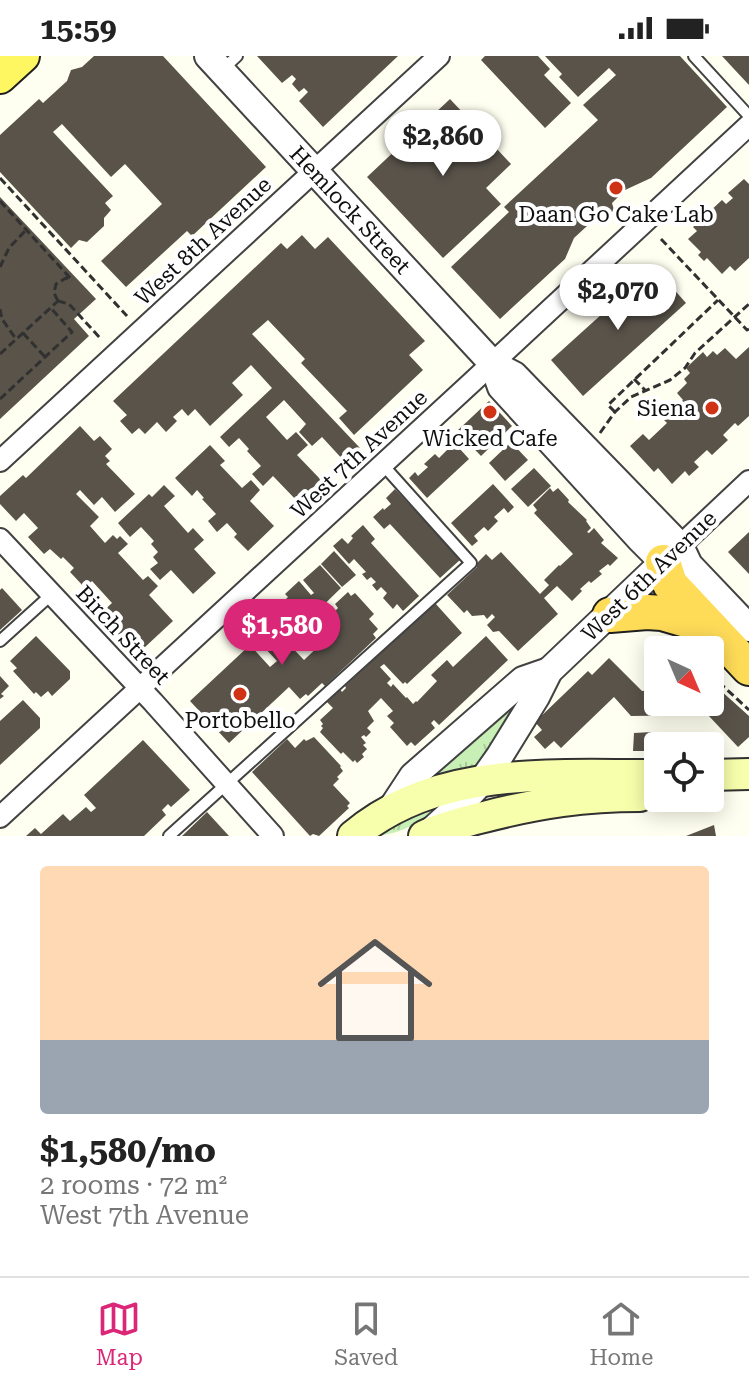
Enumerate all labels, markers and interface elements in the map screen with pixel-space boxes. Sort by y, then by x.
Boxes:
text: 15:59 [40,11,117,46]
pin: $2,860 [378,110,508,178]
text: $2,860 [402,121,484,151]
street label: Hemlock Street [285,141,415,279]
street label: West 8th Avenue [130,172,276,310]
marker: Daan Go Cake Lab [607,179,625,197]
place label: Daan Go Cake Lab [518,202,714,227]
pin: $2,070 [553,264,683,332]
text: $2,070 [577,275,659,305]
street label: West 7th Avenue [286,385,432,523]
place label: Siena [637,396,696,421]
marker: Siena [703,399,721,417]
marker: Wicked Cafe [481,403,499,421]
place label: Wicked Cafe [422,426,558,451]
street label: West 6th Avenue [577,506,721,646]
street label: Birch Street [71,580,175,690]
pin: $1,580 [217,599,347,667]
text: $1,580 [241,610,323,640]
north arrow [644,636,724,716]
map controls [644,636,724,812]
marker: Portobello [231,685,249,703]
place label: Portobello [184,708,296,733]
button: locate [644,732,724,812]
icon: home [303,918,447,1062]
text: $1,580/mo [40,1130,216,1170]
text: 2 rooms · 72 m² [40,1170,227,1200]
text: West 7th Avenue [40,1200,249,1230]
tab: Map [96,1297,143,1370]
tab: Saved [334,1297,398,1370]
tab: Home [589,1297,653,1370]

